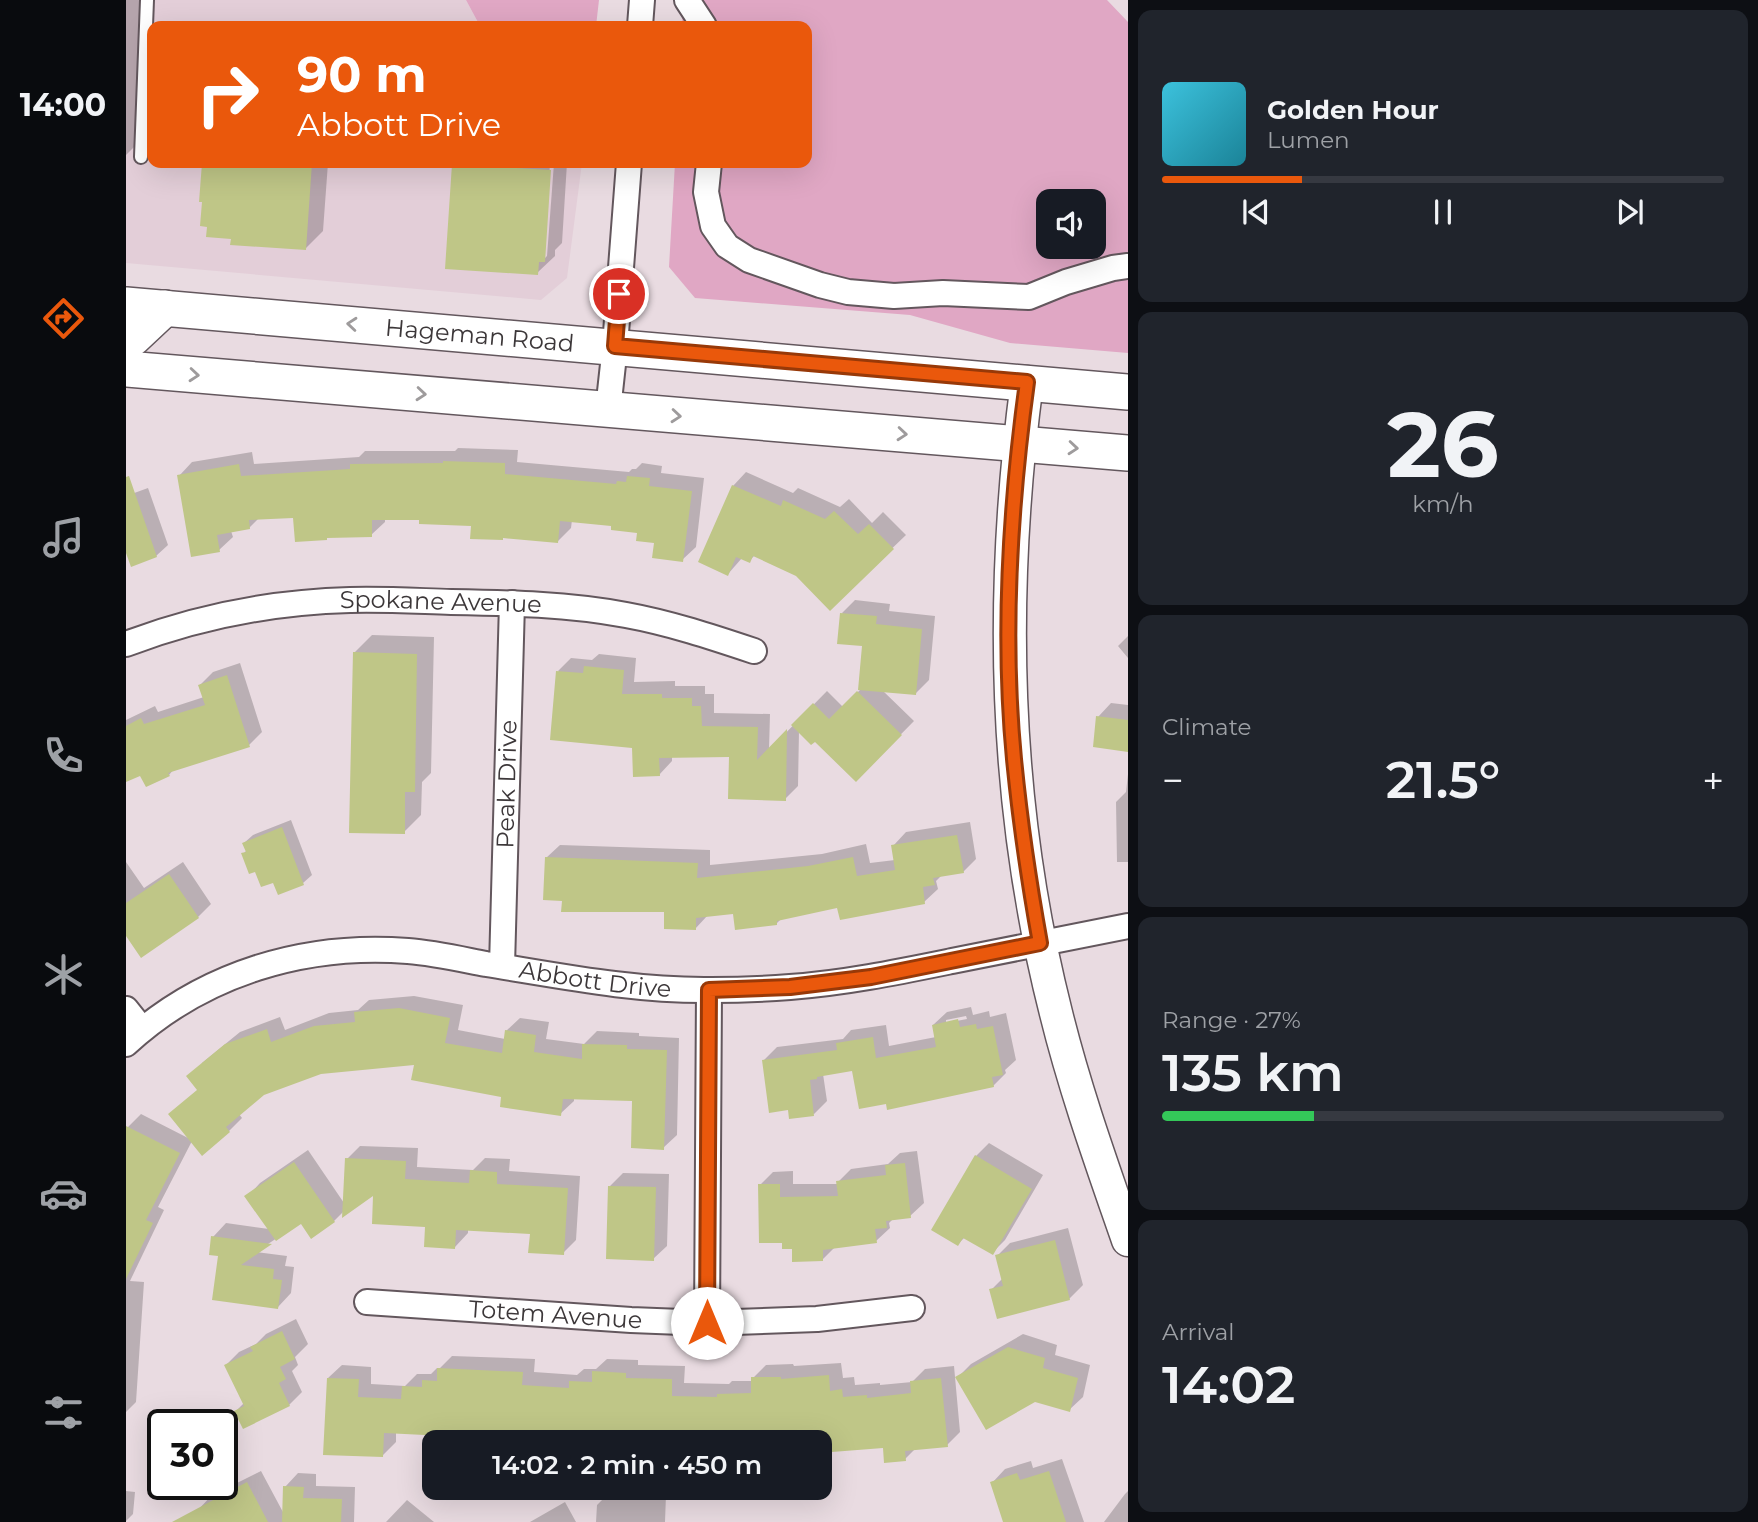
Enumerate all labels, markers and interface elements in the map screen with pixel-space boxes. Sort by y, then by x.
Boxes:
text: 90 m [297,45,427,104]
icon: right [182,49,273,140]
text: 14:00 [20,85,106,124]
text: Golden Hour [1267,94,1439,126]
text: Abbott Drive [297,105,501,144]
text: Lumen [1267,126,1350,154]
map controls [1036,189,1106,259]
button: sound [1036,189,1106,259]
icon: previous [1237,193,1275,231]
icon: pause [1424,193,1462,231]
icon: next [1611,193,1649,231]
pin [589,264,649,324]
icon: arrive [600,275,638,313]
icon: directions [39,294,88,343]
street label: Hageman Road [384,313,575,358]
one-way arrow [346,317,357,332]
one-way arrow [189,367,200,382]
one-way arrow [415,386,426,401]
text: 26 [1387,389,1499,500]
one-way arrow [670,408,681,423]
one-way arrow [897,426,908,441]
one-way arrow [1068,440,1079,455]
text: km/h [1412,490,1474,518]
icon: music [39,513,88,562]
street label: Spokane Avenue [339,585,542,619]
text: Climate [1162,713,1251,741]
street label: Peak Drive [490,719,523,849]
icon: phone [39,731,88,780]
text: 21.5° [1386,748,1500,811]
text: − [1162,757,1184,804]
text: + [1702,757,1724,804]
icon: climate [39,950,88,999]
street label: Abbott Drive [517,955,672,1003]
text: Range · 27% [1162,1006,1301,1034]
text: 135 km [1162,1041,1344,1104]
icon: car [39,1169,88,1218]
position arrow [670,1286,744,1360]
street label: Totem Avenue [468,1294,643,1334]
text: Arrival [1162,1318,1235,1346]
text: 14:02 [1162,1353,1295,1416]
icon: filters [39,1388,88,1437]
speed limit sign: 30 [147,1409,238,1500]
text: 14:02 · 2 min · 450 m [492,1449,762,1481]

